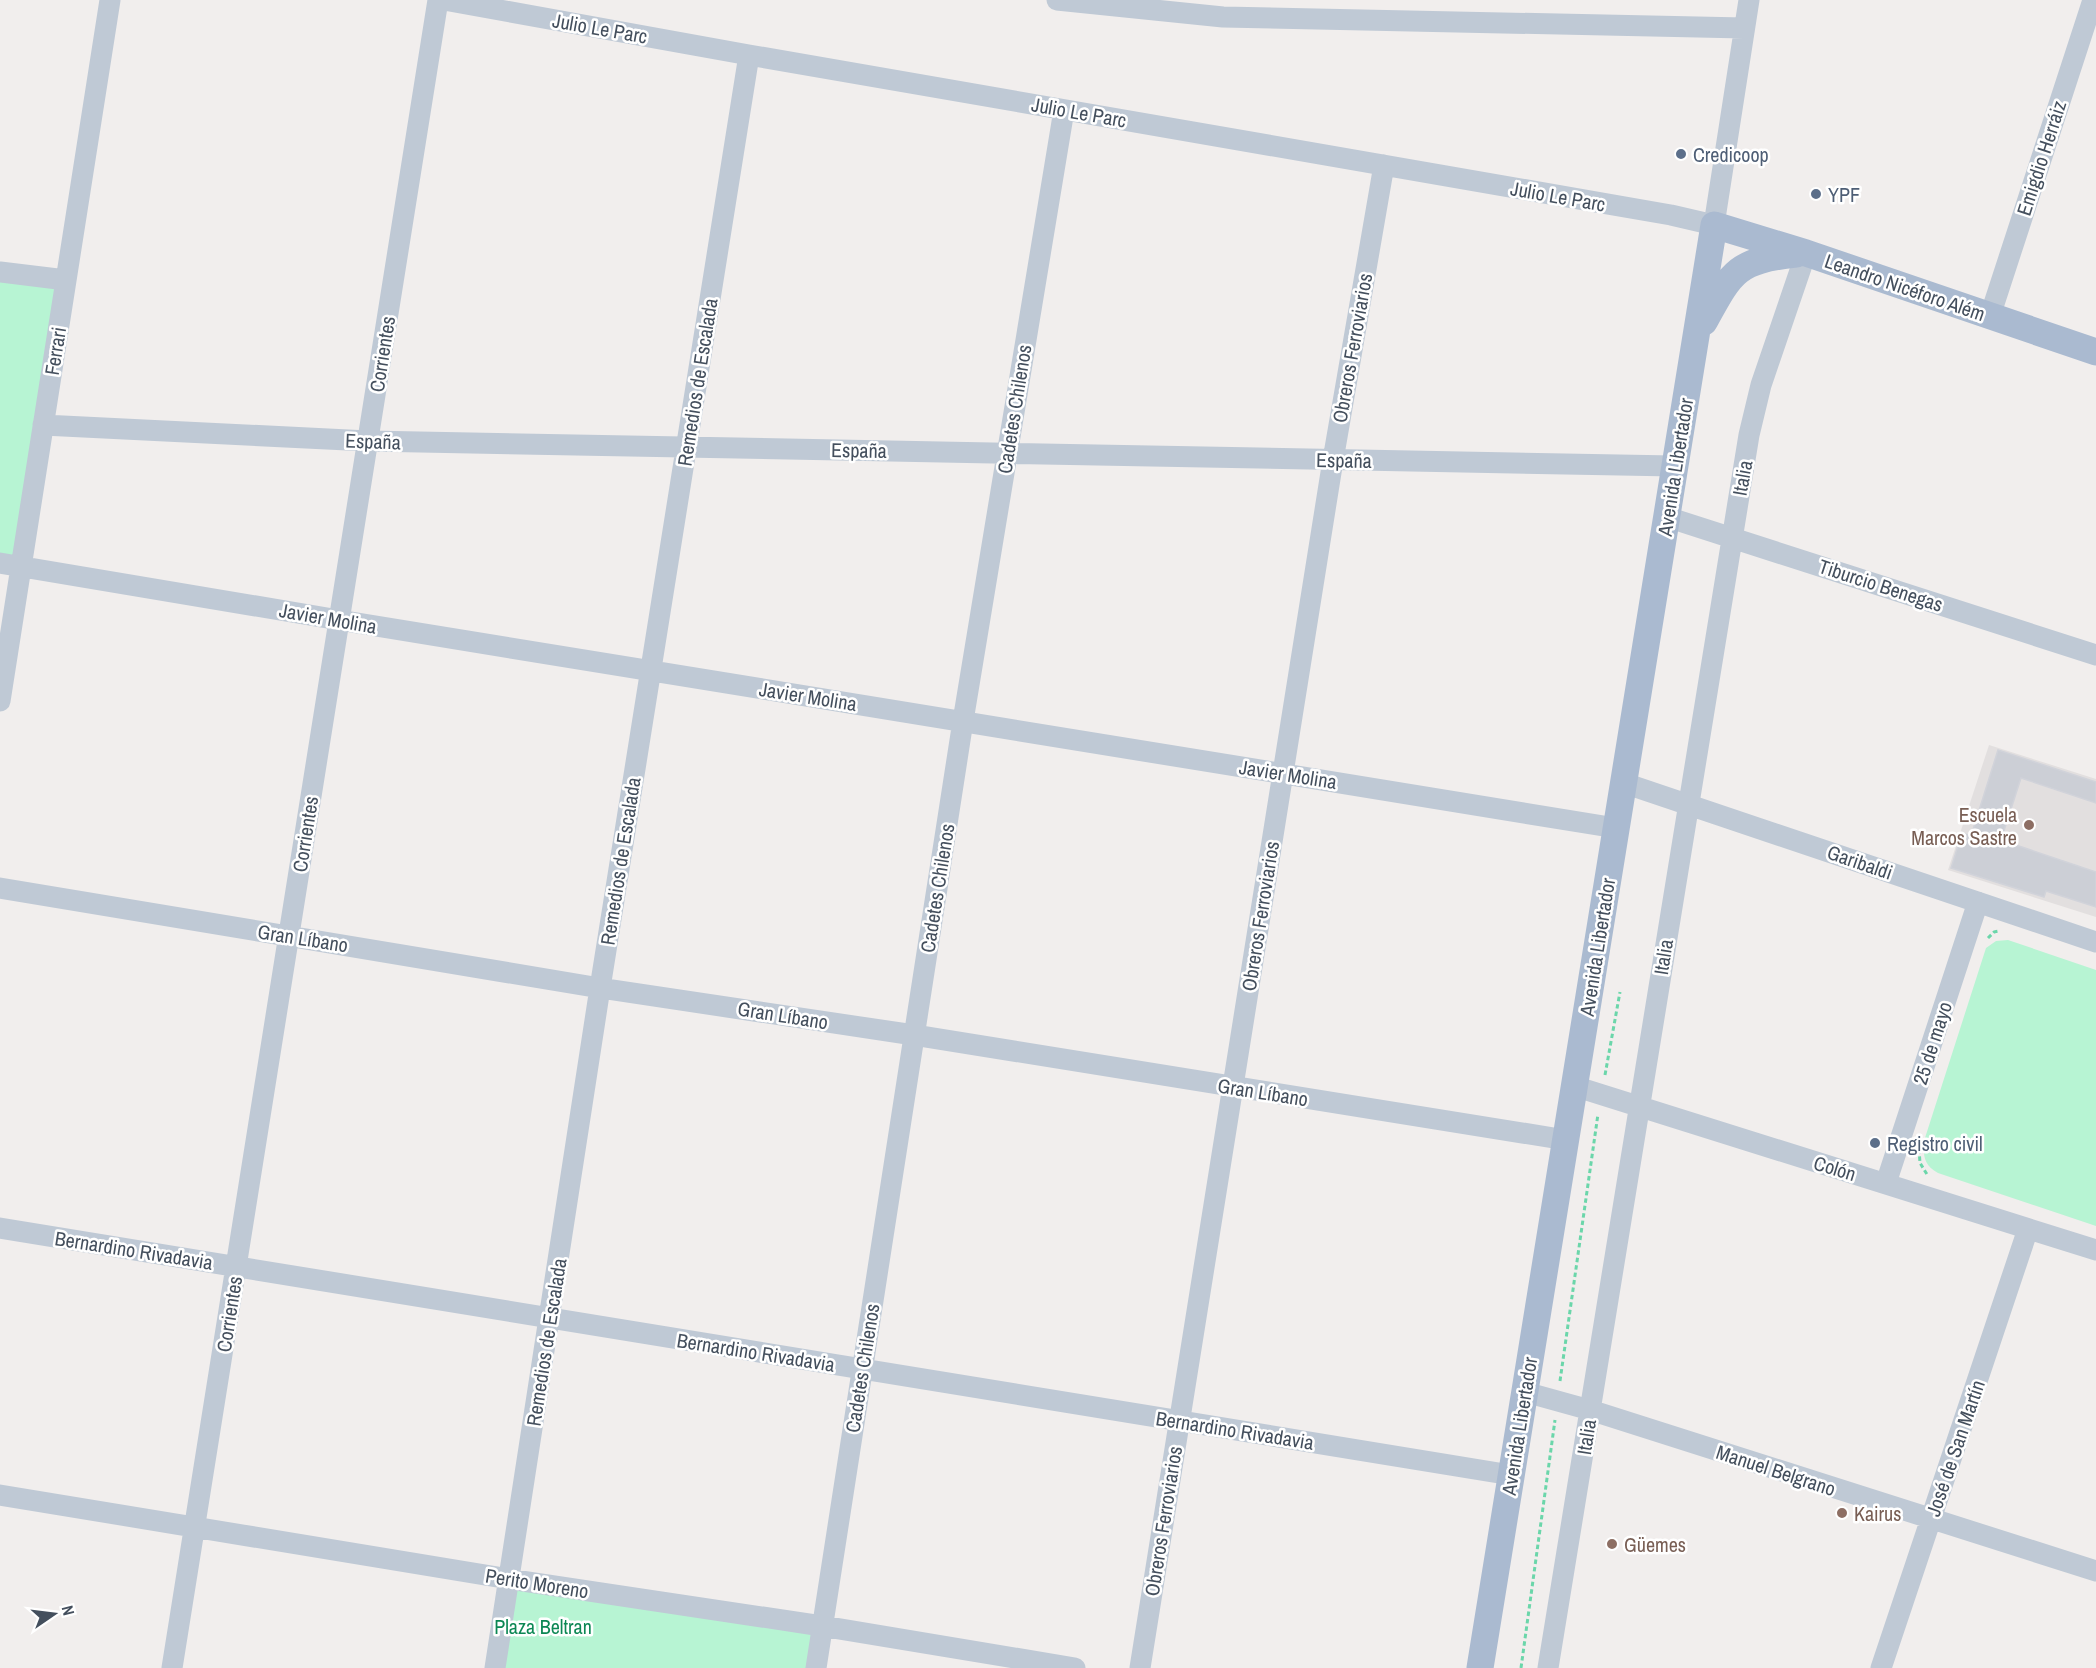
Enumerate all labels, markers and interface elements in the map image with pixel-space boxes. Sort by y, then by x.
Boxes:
street label: Julio Le Parc [551,6,649,50]
street label: Julio Le Parc [1030,90,1128,134]
street label: Emigdio Herráiz [2010,97,2072,219]
place label: Credicoop [1693,141,1769,168]
marker: Credicoop [1674,147,1688,161]
street label: Julio Le Parc [1509,174,1607,218]
place label: YPF [1828,181,1860,208]
marker: YPF [1809,187,1823,201]
street label: Leandro Nicéforo Além [1821,247,1989,327]
street label: Obreros Ferroviarios [1326,271,1378,425]
street label: Remedios de Escalada [670,296,724,468]
street label: Corrientes [363,314,401,394]
street label: Ferrari [38,325,72,377]
street label: Cadetes Chilenos [990,343,1038,475]
street label: Avenida Libertador [1651,396,1699,539]
street label: España [345,427,401,455]
street label: España [831,436,887,464]
street label: España [1316,446,1372,474]
street label: Italia [1726,458,1758,498]
street label: Tiburcio Benegas [1815,552,1947,618]
street label: Javier Molina [277,596,379,640]
street label: Javier Molina [757,675,859,717]
street label: Javier Molina [1237,753,1339,795]
street label: Remedios de Escalada [593,775,647,947]
street label: Corrientes [286,794,324,874]
place label: Escuela Marcos Sastre [1911,801,2017,851]
marker: Escuela Marcos Sastre [2022,818,2036,832]
street label: Cadetes Chilenos [913,822,961,954]
street label: Garibaldi [1824,838,1896,886]
street label: Obreros Ferroviarios [1235,839,1285,993]
street label: Avenida Libertador [1573,876,1621,1019]
street label: Gran Líbano [256,918,350,958]
street label: Italia [1647,937,1679,977]
street label: Gran Líbano [736,995,830,1035]
street label: 25 de mayo [1906,998,1958,1088]
street label: Gran Líbano [1216,1072,1310,1112]
place label: Registro civil [1887,1130,1983,1157]
marker: Registro civil [1868,1136,1882,1150]
street label: Colón [1811,1149,1859,1187]
street label: Bernardino Rivadavia [53,1224,215,1276]
street label: Remedios de Escalada [519,1256,573,1428]
street label: Corrientes [210,1274,248,1354]
street label: Cadetes Chilenos [838,1302,886,1434]
street label: Bernardino Rivadavia [675,1326,837,1378]
street label: Avenida Libertador [1495,1355,1543,1498]
street label: José de San Martín [1919,1376,1991,1520]
street label: Bernardino Rivadavia [1154,1404,1316,1456]
street label: Italia [1570,1417,1602,1457]
street label: Manuel Belgrano [1713,1438,1839,1502]
street label: Obreros Ferroviarios [1138,1444,1188,1598]
place label: Kairus [1854,1500,1901,1527]
marker: Kairus [1835,1506,1849,1520]
place label: Güemes [1624,1531,1686,1558]
marker: Güemes [1605,1537,1619,1551]
street label: Perito Moreno [484,1562,590,1604]
north arrow [24,1584,84,1644]
text: N [57,1603,80,1618]
park label: Plaza Beltran [494,1613,592,1640]

